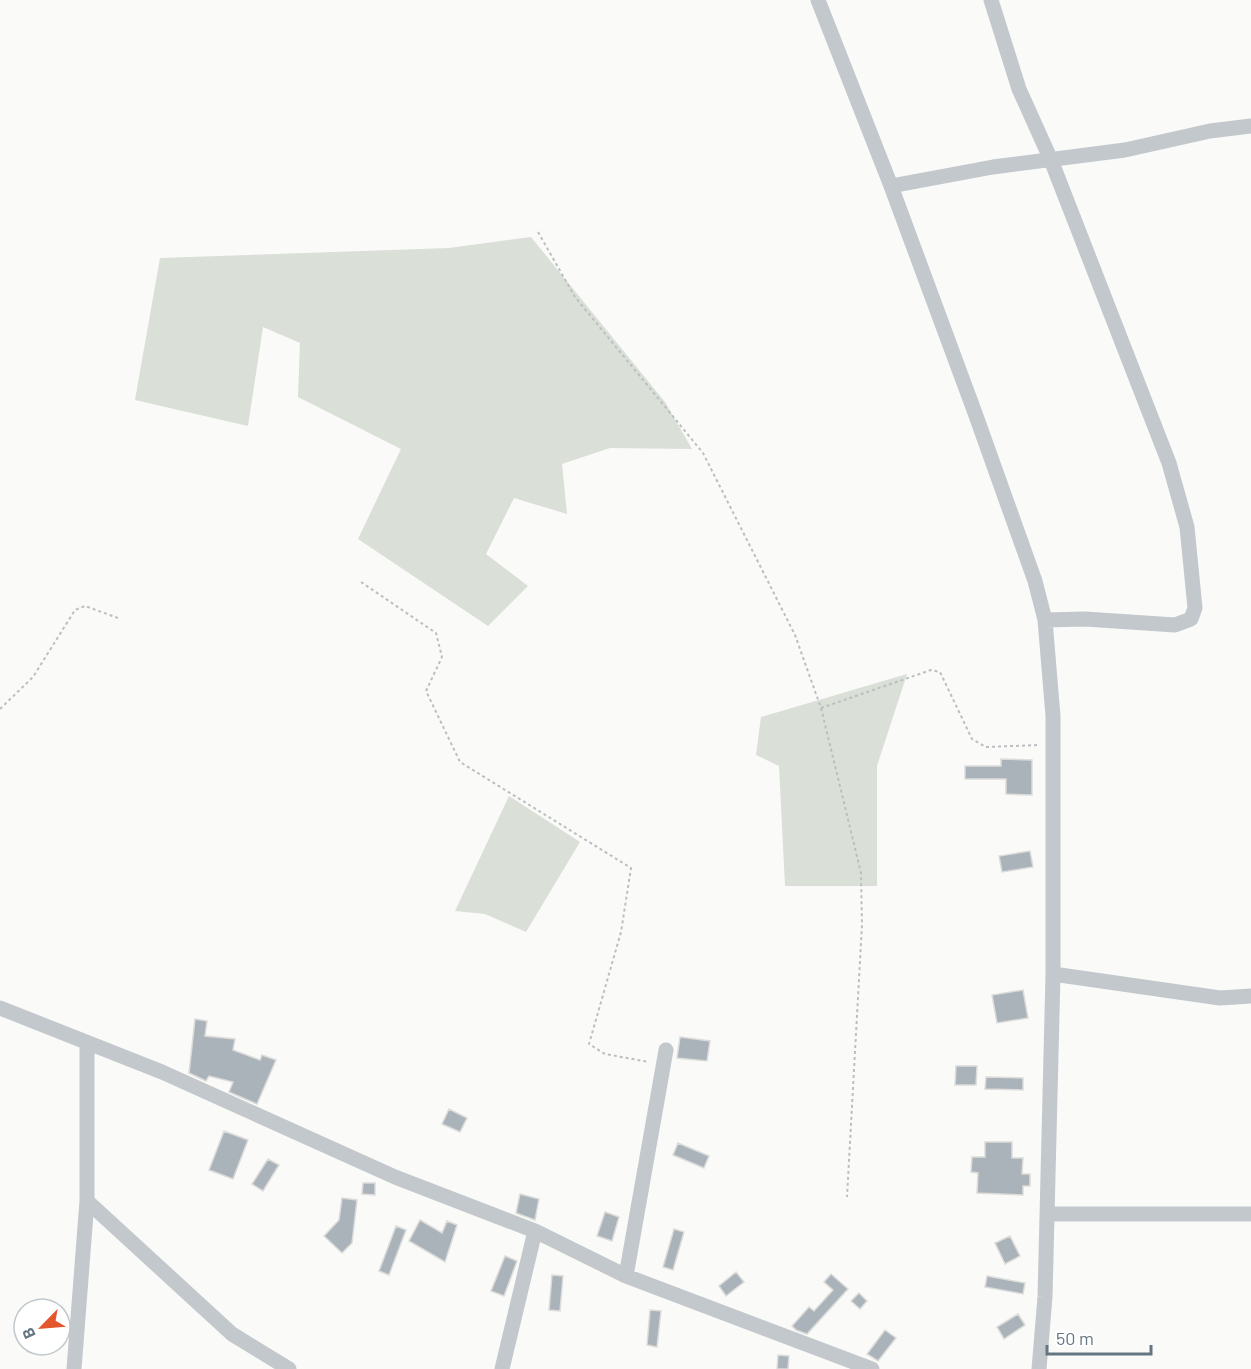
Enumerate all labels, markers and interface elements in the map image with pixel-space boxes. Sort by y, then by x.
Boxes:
north arrow [12,1297,72,1357]
scale bar [1047,1318,1150,1356]
text: B [17,1325,39,1342]
text: 50 m [1056,1327,1094,1349]

